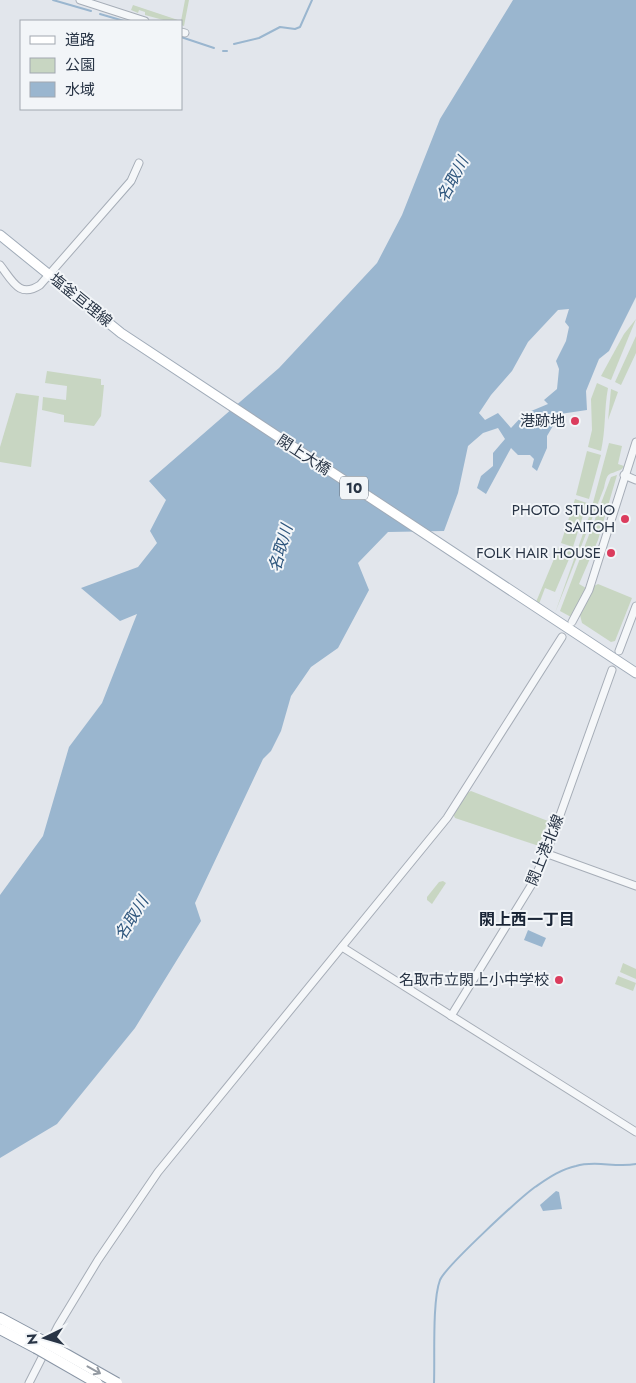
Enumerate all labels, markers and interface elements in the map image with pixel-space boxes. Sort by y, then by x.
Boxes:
legend [20,20,182,110]
text: 道路 [65,29,95,51]
text: 公園 [65,54,95,76]
text: 水域 [65,79,95,101]
water label: 名取川 [431,151,475,206]
street label: 塩釜亘理線 [45,268,117,332]
place label: 港跡地 [520,410,565,432]
marker: 港跡地 [569,415,581,427]
street label: 閖上大橋 [273,429,335,481]
road number: 10 [340,476,368,499]
place label: PHOTO STUDIO SAITOH [512,499,615,538]
marker: PHOTO STUDIO SAITOH [619,513,631,525]
water label: 名取川 [263,520,299,574]
place label: FOLK HAIR HOUSE [476,542,601,564]
marker: FOLK HAIR HOUSE [605,547,617,559]
street label: 閖上港北線 [521,811,569,889]
water label: 名取川 [109,890,155,945]
district label: 閖上西一丁目 [479,908,575,931]
place label: 名取市立閖上小中学校 [399,969,549,991]
marker: 名取市立閖上小中学校 [553,974,565,986]
north arrow [20,1313,70,1363]
text: N [22,1333,42,1346]
one-way arrow [86,1366,101,1375]

